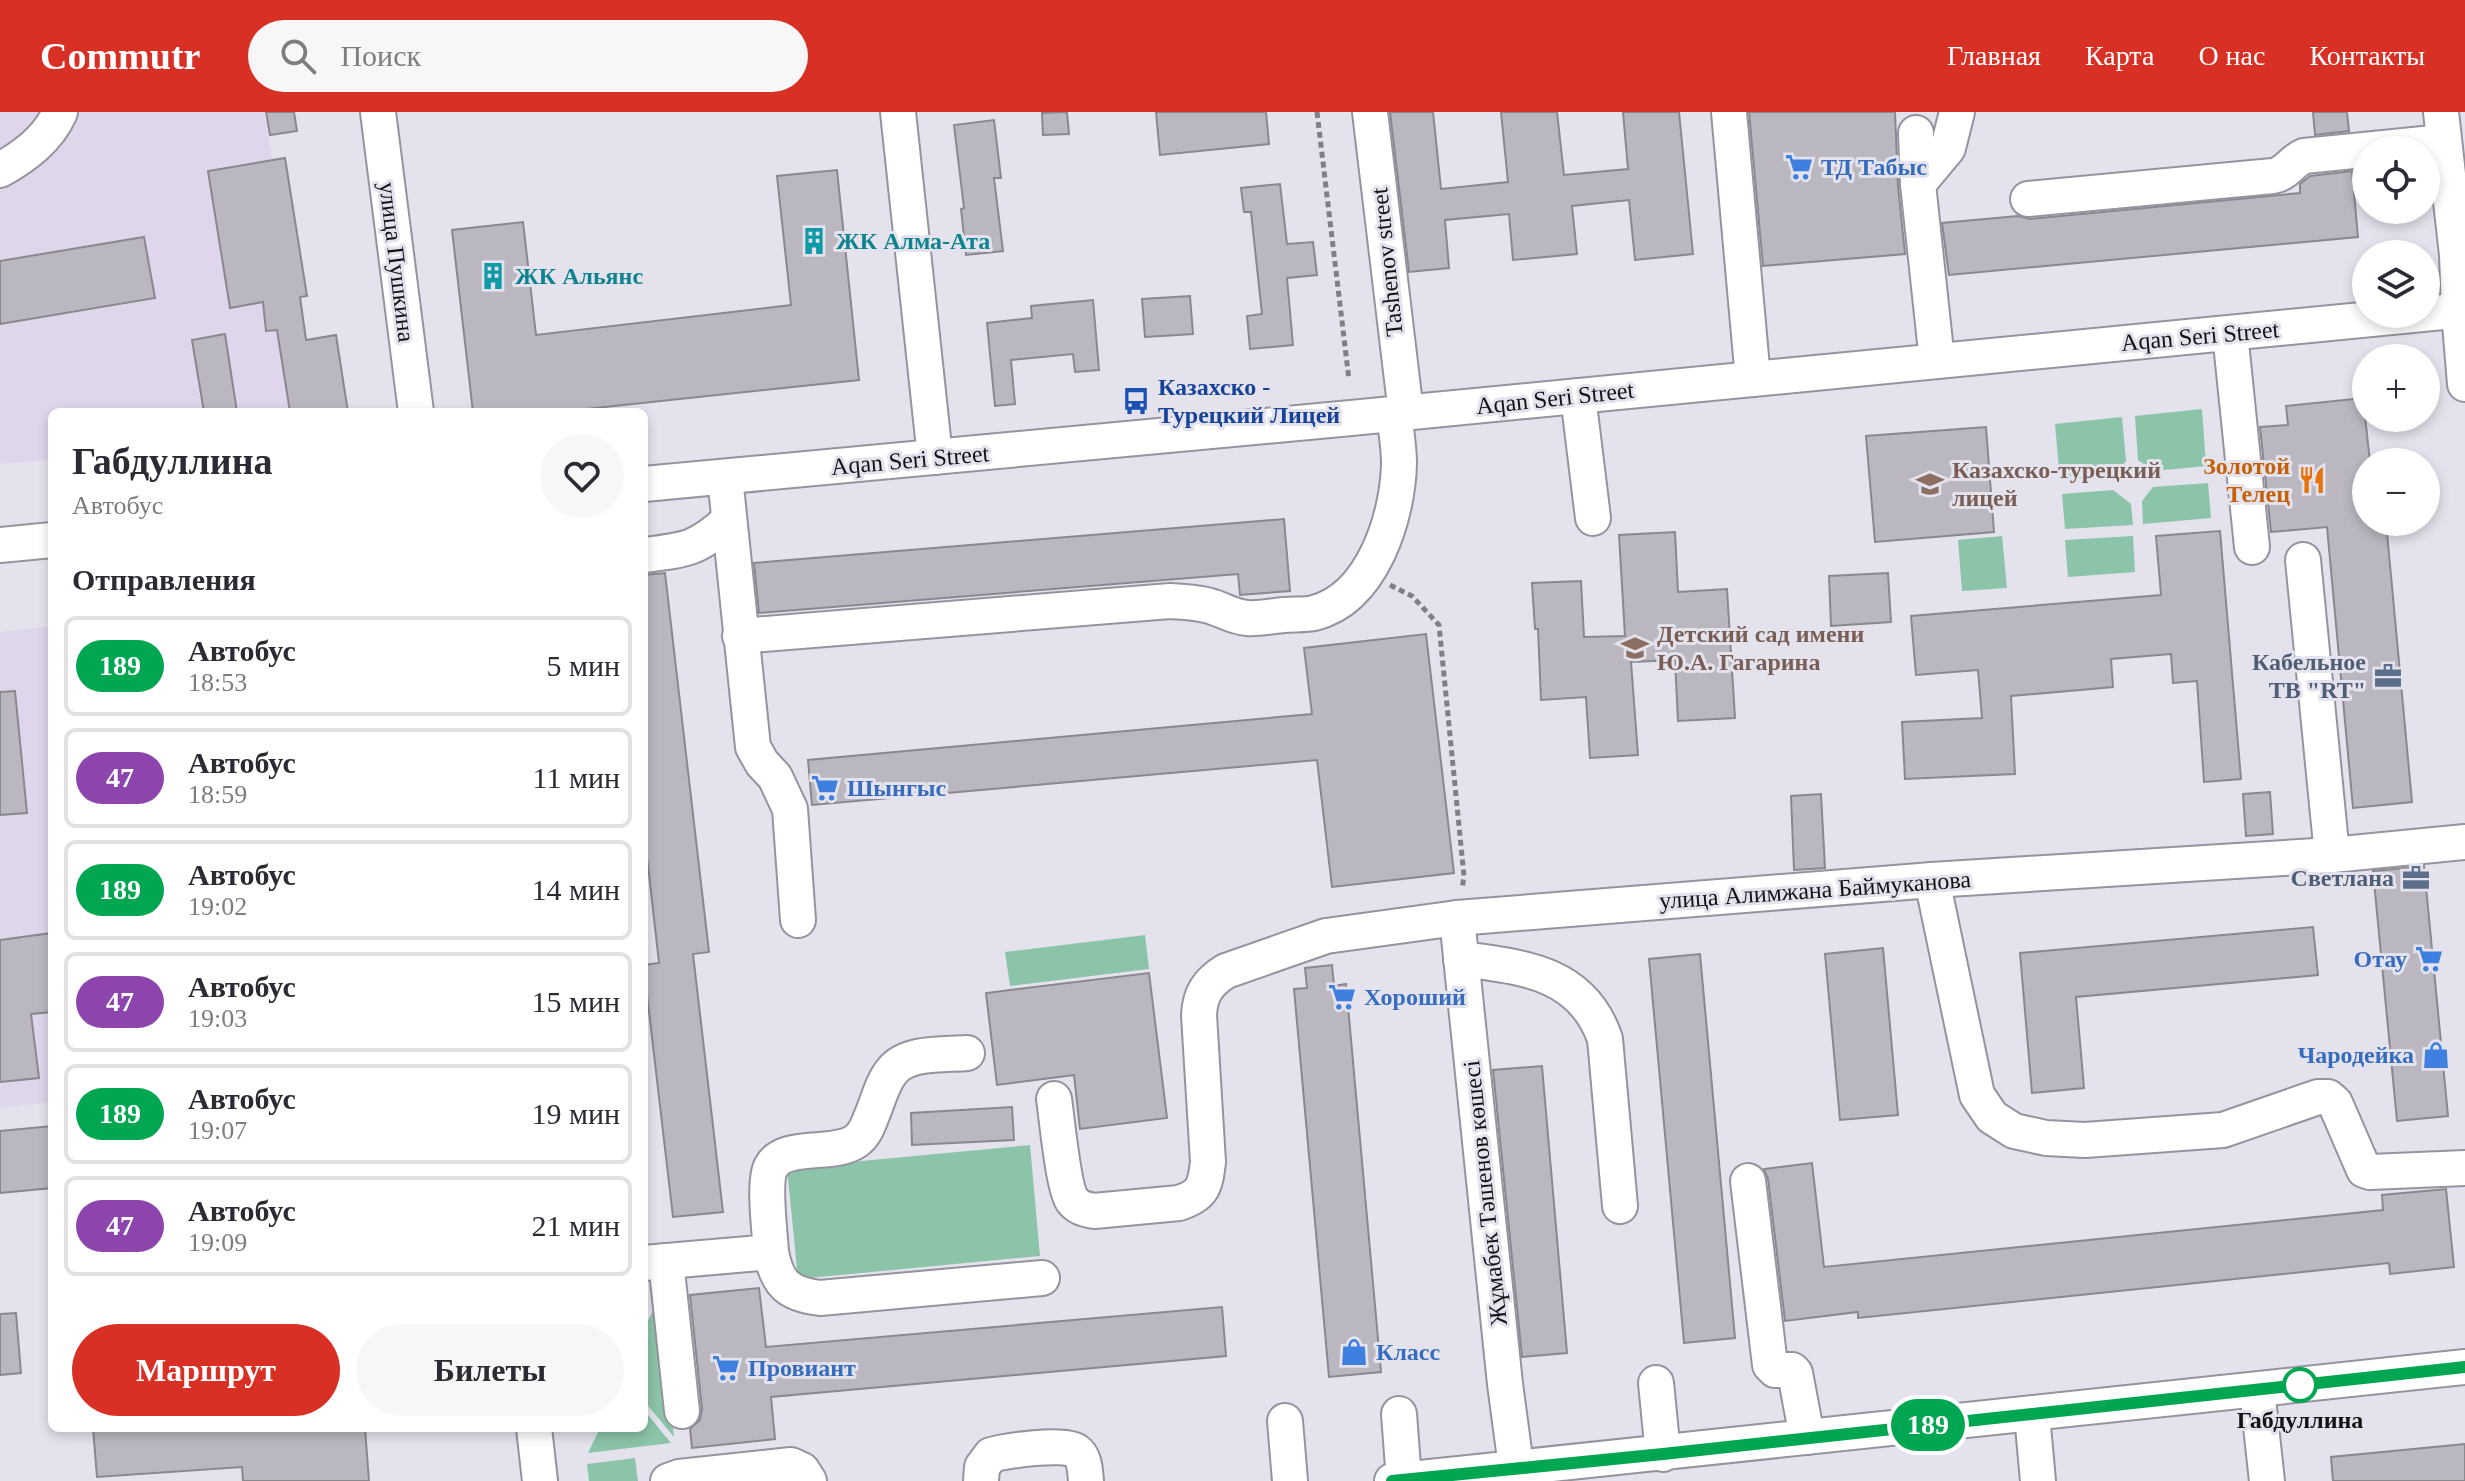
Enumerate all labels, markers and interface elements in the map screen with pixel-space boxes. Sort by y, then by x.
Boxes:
search box [248,20,808,92]
icon: search [276,34,320,78]
text: Commutr [40,35,200,77]
text: Поиск [340,39,421,72]
text: Главная [1947,40,2041,71]
text: Карта [2085,40,2154,71]
text: О нас [2198,40,2265,71]
text: Контакты [2309,40,2425,71]
map controls [2352,136,2440,536]
button: locate [2352,136,2440,224]
supermarket icon: ТД Табыс [1784,152,1814,182]
place label: ТД Табыс [1821,154,1927,180]
street label: улица Пушкина [374,180,420,344]
street label: Tashenov street [1366,186,1408,338]
building icon: ЖК Алма-Ата [799,226,829,256]
place label: ЖК Алма-Ата [836,228,990,254]
button: layers [2352,240,2440,328]
building icon: ЖК Альянс [478,261,508,291]
place label: ЖК Альянс [515,263,643,289]
street label: Aqan Seri Street [2120,316,2280,356]
button: + [2352,344,2440,432]
place label: Казахско - Турецкий Лицей [1158,374,1340,428]
street label: Aqan Seri Street [1475,377,1636,419]
bus stop icon: Казахско - Турецкий Лицей [1121,386,1151,416]
button: heart [540,434,624,518]
text: Габдуллина [72,440,273,482]
street label: Aqan Seri Street [830,440,990,480]
button: − [2352,448,2440,536]
place label: Золотой Телец [2203,453,2290,507]
place label: Казахско-турецкий лицей [1952,457,2161,511]
restaurant icon: Золотой Телец [2297,465,2327,495]
school or university icon: Казахско-турецкий лицей [1915,469,1945,499]
text: Автобус [72,491,163,520]
text: Отправления [72,563,256,596]
place label: Детский сад имени Ю.А. Гагарина [1657,621,1864,675]
school or university icon: Детский сад имени Ю.А. Гагарина [1620,633,1650,663]
text: Автобус [188,634,296,667]
text: 5 мин [546,649,620,682]
place label: Кабельное ТВ "RT" [2252,649,2366,703]
text: 189 [99,650,141,681]
office icon: Кабельное ТВ "RT" [2373,661,2403,691]
text: 18:53 [188,668,247,697]
text: Автобус [188,746,296,779]
text: 11 мин [533,761,620,794]
text: 47 [106,762,134,793]
supermarket icon: Шынгыс [810,773,840,803]
place label: Шынгыс [847,775,947,801]
text: 18:59 [188,780,247,809]
text: Автобус [188,858,296,891]
office icon: Светлана [2401,863,2431,893]
place label: Светлана [2291,865,2394,891]
street label: улица Алимжана Баймуканова [1658,866,1972,914]
text: 14 мин [531,873,620,906]
text: 189 [99,874,141,905]
text: 19:02 [188,892,247,921]
supermarket icon: Отау [2414,944,2444,974]
place label: Отау [2353,946,2407,972]
text: Автобус [188,970,296,1003]
supermarket icon: Хороший [1327,982,1357,1012]
place label: Хороший [1364,984,1466,1010]
text: 15 мин [531,985,620,1018]
text: 47 [106,986,134,1017]
text: 19:03 [188,1004,247,1033]
shop icon: Чародейка [2421,1040,2451,1070]
place label: Чародейка [2298,1042,2414,1068]
street label: Жұмабек Тәшенов көшесі [1458,1059,1512,1327]
text: Автобус [188,1082,296,1115]
text: 19 мин [531,1097,620,1130]
text: 189 [99,1098,141,1129]
text: 19:07 [188,1116,247,1145]
text: Автобус [188,1194,296,1227]
text: 21 мин [531,1209,620,1242]
text: 47 [106,1210,134,1241]
text: 19:09 [188,1228,247,1257]
button: Маршрут [72,1324,340,1416]
button: Билеты [356,1324,624,1416]
shop icon: Класс [1339,1337,1369,1367]
place label: Класс [1376,1339,1441,1365]
supermarket icon: Провиант [711,1353,741,1383]
place label: Провиант [748,1355,856,1381]
marker: Габдуллина [2283,1368,2317,1402]
line badge: 189 [1882,1399,1974,1451]
place label: Габдуллина [2237,1407,2363,1433]
text: 189 [1907,1409,1949,1440]

